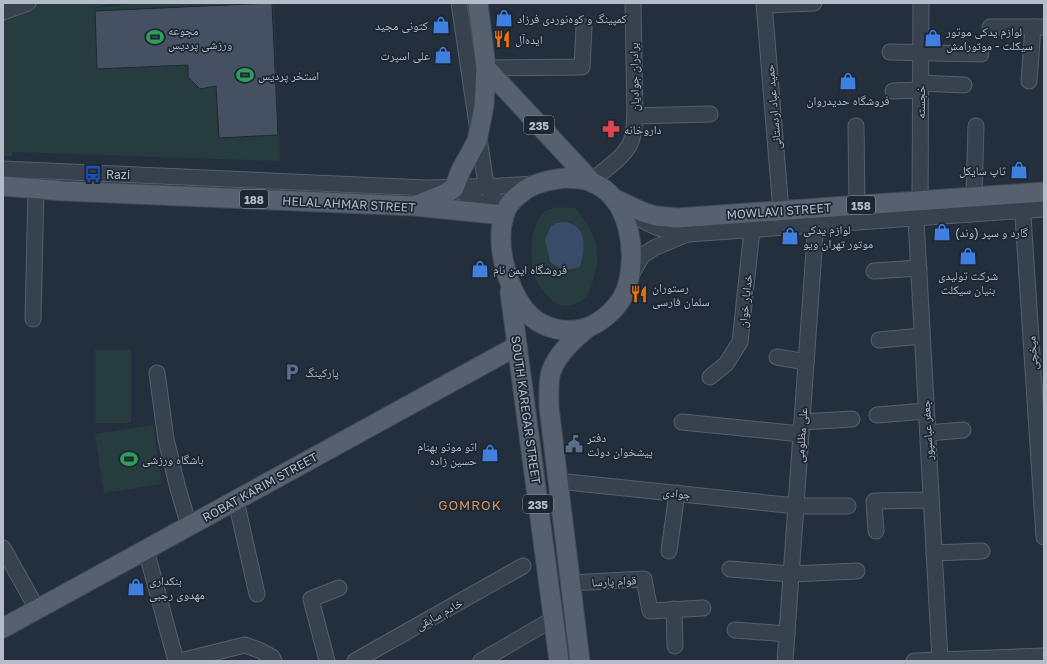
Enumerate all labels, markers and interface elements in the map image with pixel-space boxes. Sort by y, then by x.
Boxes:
shop icon: کمپینگ و کوه‌نوردی فرزاد [494,8,514,28]
place label: کمپینگ و کوه‌نوردی فرزاد [517,11,627,26]
shop icon: کتونی مجید [431,15,451,35]
place label: کتونی مجید [375,18,428,33]
place label: مجوعه ورزشی پردیس [168,23,232,52]
place label: لوازم یدکی موتور سیکلت - موتورامش [945,24,1033,53]
sports icon: مجوعه ورزشی پردیس [145,27,165,47]
shop icon: لوازم یدکی موتور سیکلت - موتورامش [923,28,943,48]
restaurant icon: ایده‌آل [492,29,512,49]
place label: ایده‌آل [515,32,543,47]
street label: برادران جوادیان [626,42,642,112]
shop icon: علی اسپرت [433,45,453,65]
place label: علی اسپرت [381,48,430,63]
street label: حمید عباد اردستانی [762,63,785,150]
sports icon: استخر پردیس [235,65,255,85]
place label: استخر پردیس [258,68,319,83]
shop icon: فروشگاه حدیدروان [838,71,858,91]
street label: خجسته [913,85,928,119]
place label: فروشگاه حدیدروان [806,93,890,108]
road number: 235 [524,116,554,134]
pharmacy icon: داروخانه [601,119,621,139]
place label: داروخانه [624,122,661,137]
shop icon: تاپ سایکل [1009,160,1029,180]
place label: تاپ سایکل [959,163,1006,178]
bus stop icon: Razi [83,164,103,184]
place label: Razi [106,167,130,182]
road number: 188 [240,190,268,208]
street label: HELAL AHMAR STREET [282,193,417,215]
road number: 158 [847,196,875,214]
street label: MOWLAVI STREET [726,200,832,222]
place label: لوازم یدکی موتور تهران ویو [803,222,873,251]
shop icon: گارد و سپر (وند) [932,222,952,242]
place label: گارد و سپر (وند) [955,225,1028,240]
shop icon: لوازم یدکی موتور تهران ویو [780,226,800,246]
shop icon: شرکت تولیدی بنیان سیکلت [958,246,978,266]
shop icon: فروشگاه ایمن نام [470,259,490,279]
place label: فروشگاه ایمن نام [493,262,567,278]
place label: شرکت تولیدی بنیان سیکلت [938,268,998,297]
street label: خدایار خوان [735,273,756,329]
place label: رستوران سلمان فارسی [652,280,710,309]
restaurant icon: رستوران سلمان فارسی [629,284,649,304]
street label: SOUTH KAREGAR STREET [508,335,544,486]
street label: میخچی [1023,335,1041,370]
parking icon: پارکینگ [282,362,302,382]
place label: پارکینگ [305,365,339,380]
street label: جعفر عباسپور [918,399,936,461]
street label: علی مظلومی [792,407,810,463]
place label: دفتر پیشخوان دولت [586,430,653,459]
public building icon: دفتر پیشخوان دولت [564,434,584,454]
place label: اتو موتو بهنام حسین زاده [417,439,477,468]
shop icon: اتو موتو بهنام حسین زاده [480,443,500,463]
sports icon: باشگاه ورزشی [119,449,139,469]
street label: ROBAT KARIM STREET [200,449,321,525]
place label: باشگاه ورزشی [142,452,204,467]
street label: جوادی [662,484,692,502]
road number: 235 [523,495,553,513]
district label: GOMROK [438,497,502,513]
street label: قوام پارسا [591,572,637,591]
place label: بنکداری مهدوی رجبی [149,573,205,602]
shop icon: بنکداری مهدوی رجبی [126,577,146,597]
street label: خادم سابقی [413,595,466,634]

